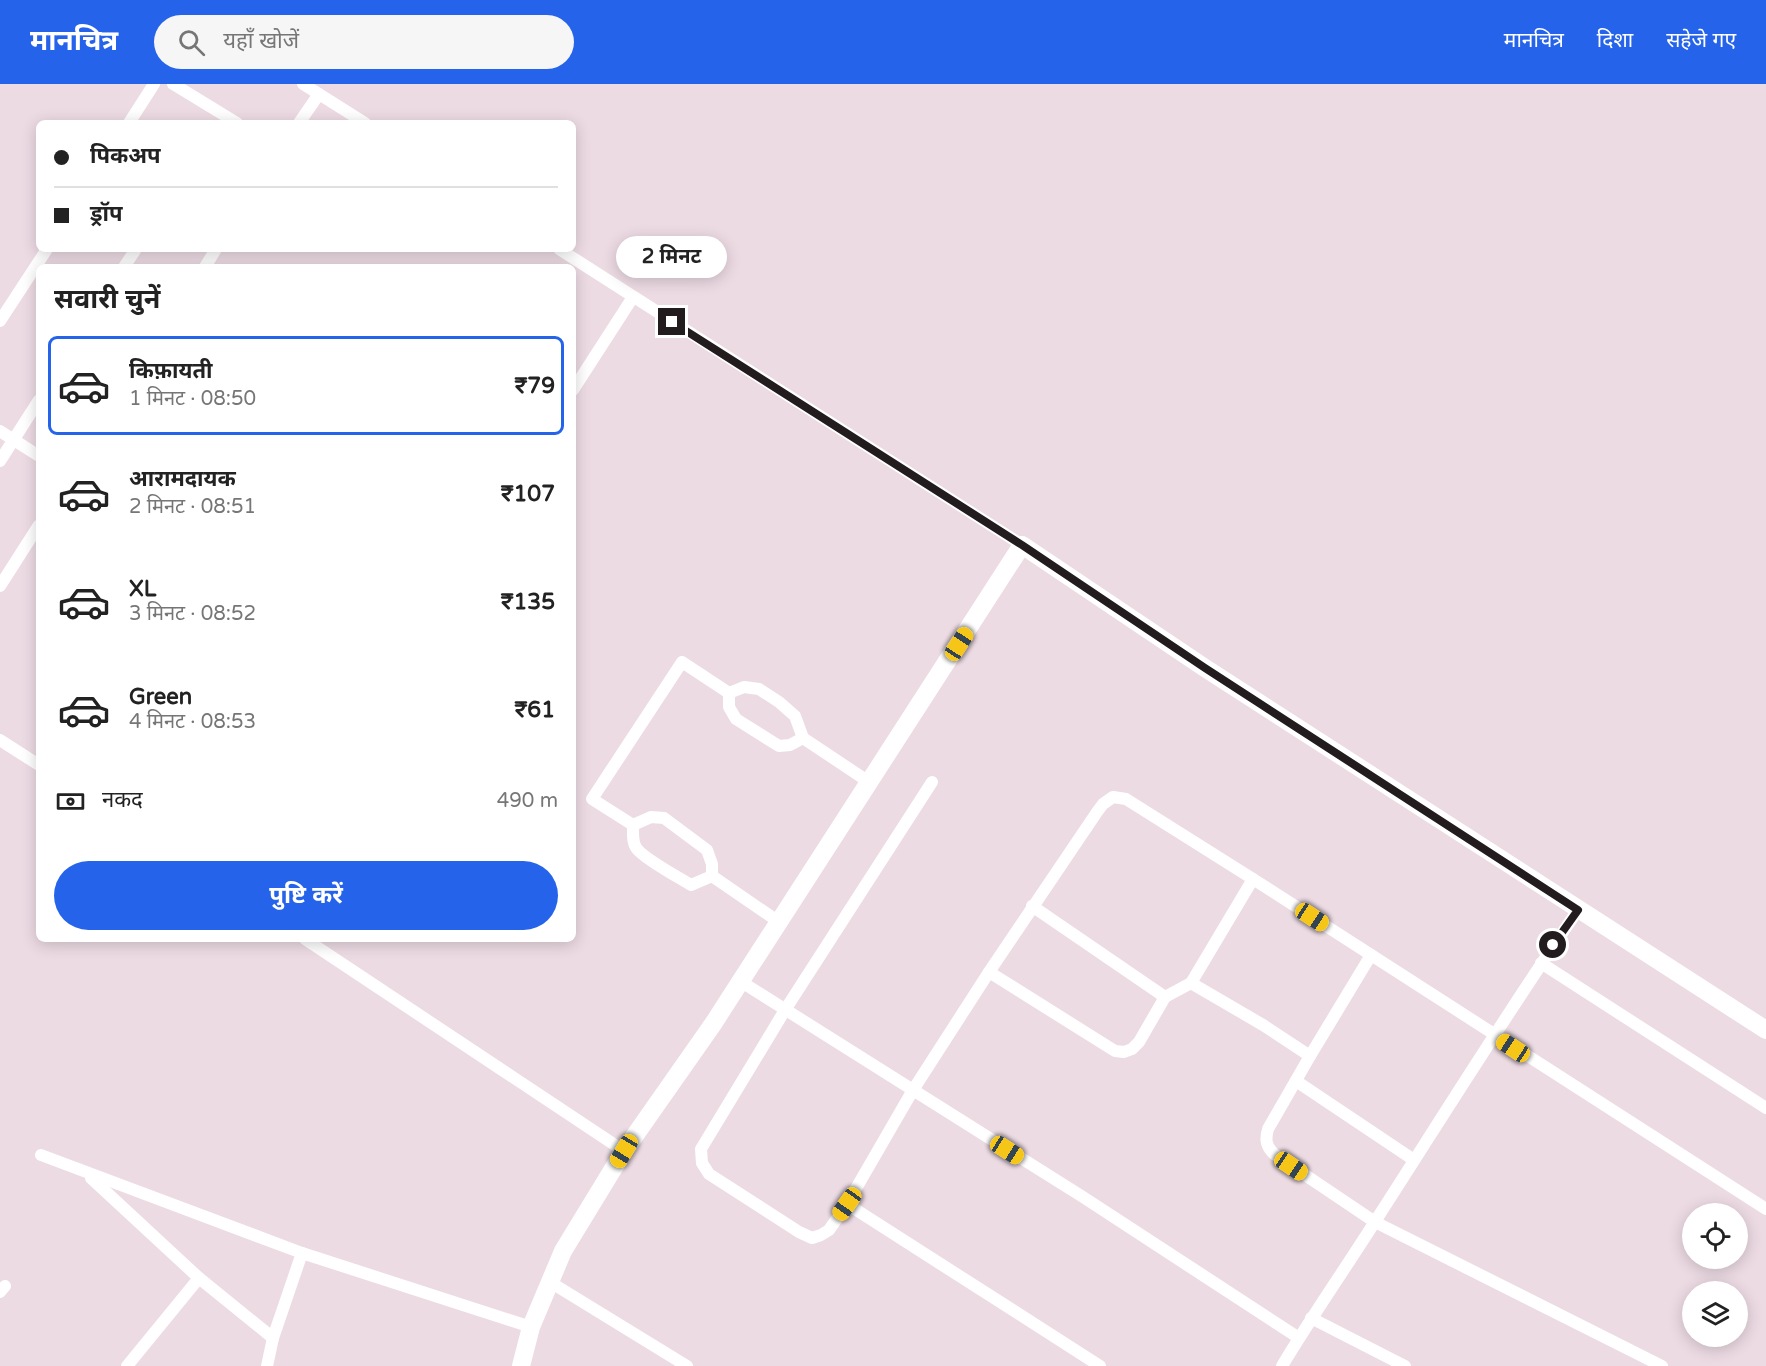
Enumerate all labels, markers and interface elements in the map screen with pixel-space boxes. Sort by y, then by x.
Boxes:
search box [154,15,574,69]
text: मानचित्र [30,24,118,58]
icon: search [175,26,208,59]
text: यहाँ खोजें [223,28,299,54]
text: मानचित्र [1504,28,1564,53]
text: दिशा [1597,28,1633,53]
text: सहेजे गए [1666,28,1736,53]
text: पिकअप [90,143,161,169]
text: ड्रॉप [90,201,123,227]
callout: 2 मिनट [616,235,728,277]
text: 2 मिनट [642,245,701,269]
text: सवारी चुनें [54,283,160,316]
route end [658,308,685,335]
text: किफ़ायती [129,358,213,384]
icon: car [57,359,111,413]
text: ₹79 [514,373,555,399]
text: 1 मिनट · 08:50 [129,387,256,411]
text: आरामदायक [129,466,236,492]
icon: car [57,467,111,521]
text: ₹107 [501,481,555,507]
text: 2 मिनट · 08:51 [129,495,256,519]
icon: car [57,575,111,629]
text: XL [129,576,156,602]
text: ₹135 [501,589,555,615]
text: 3 मिनट · 08:52 [129,602,256,626]
car [942,624,976,664]
icon: car [57,683,111,737]
text: Green [129,684,192,710]
text: ₹61 [514,697,555,723]
text: 4 मिनट · 08:53 [129,710,256,734]
icon: cash [54,785,87,818]
text: नकद [102,787,143,813]
text: 490 m [497,789,558,813]
button: पुष्टि करें [54,861,558,930]
car [1292,900,1332,934]
route start [1539,931,1566,958]
car [1493,1031,1533,1065]
car [607,1131,641,1171]
car [987,1133,1027,1167]
car [1271,1148,1311,1184]
car [829,1184,865,1224]
map controls [1682,1203,1748,1347]
button: locate [1682,1203,1748,1269]
button: layers [1682,1281,1748,1347]

